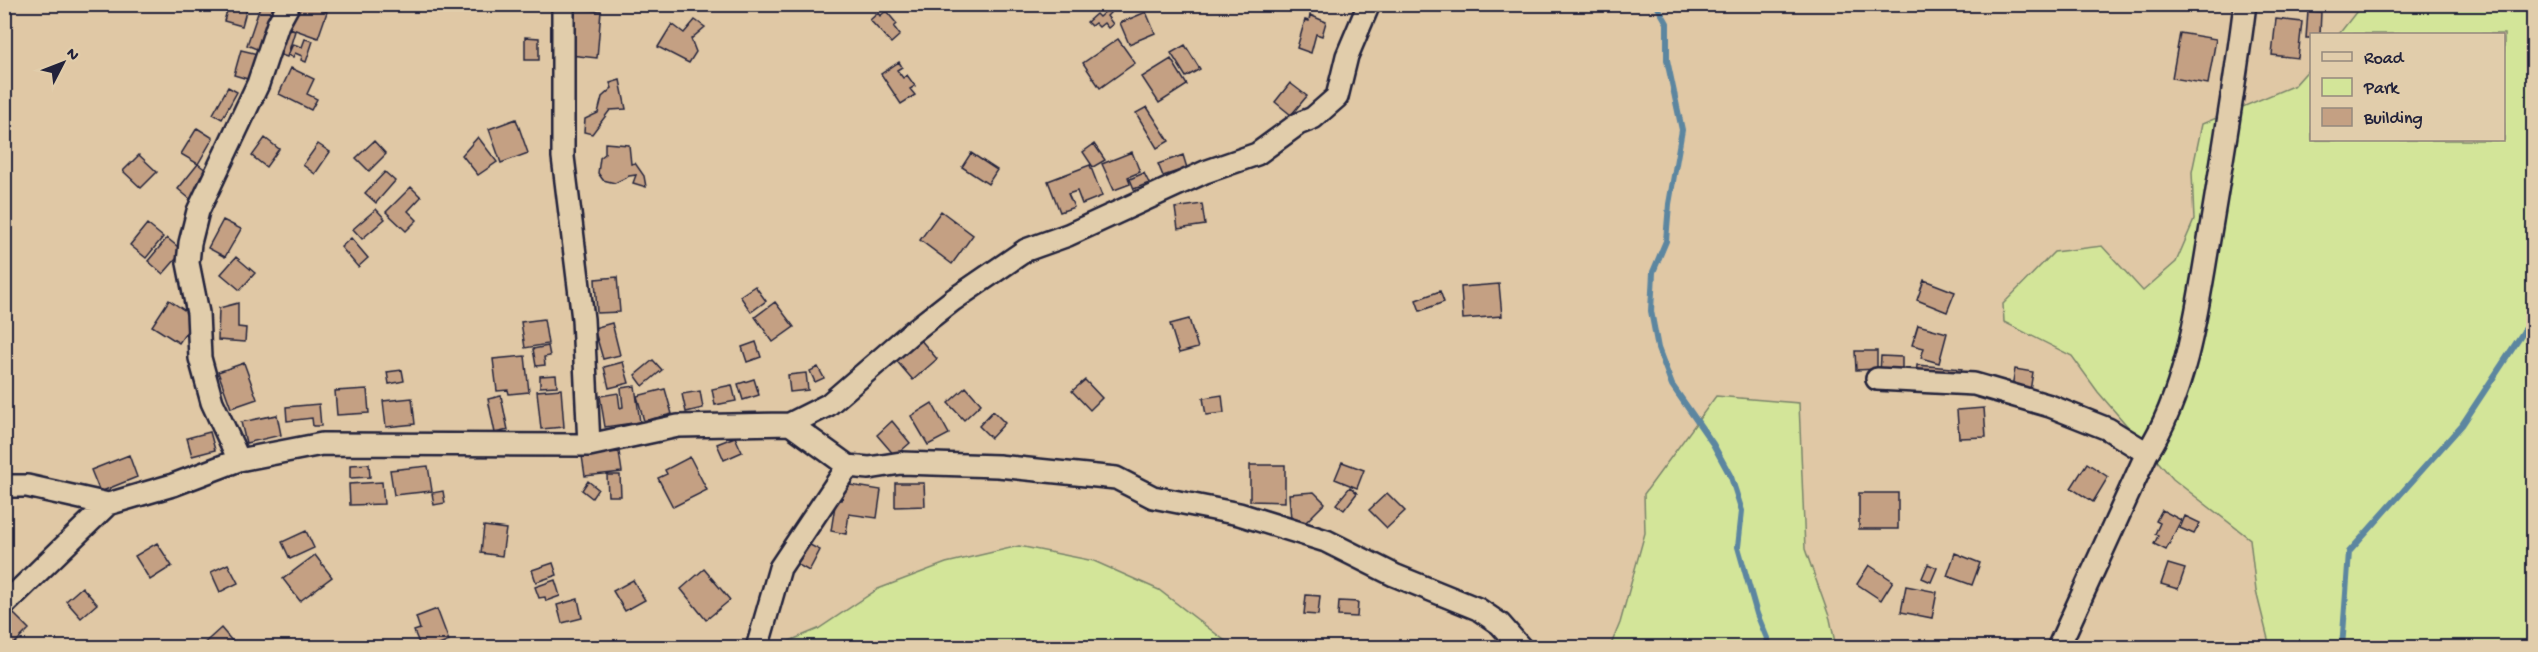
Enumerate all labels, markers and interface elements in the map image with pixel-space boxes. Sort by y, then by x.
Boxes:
north arrow [33,33,93,93]
legend [2310,33,2505,141]
text: N [61,45,82,66]
text: Road [2364,49,2405,70]
text: Park [2363,79,2400,100]
text: Building [2363,109,2423,130]

